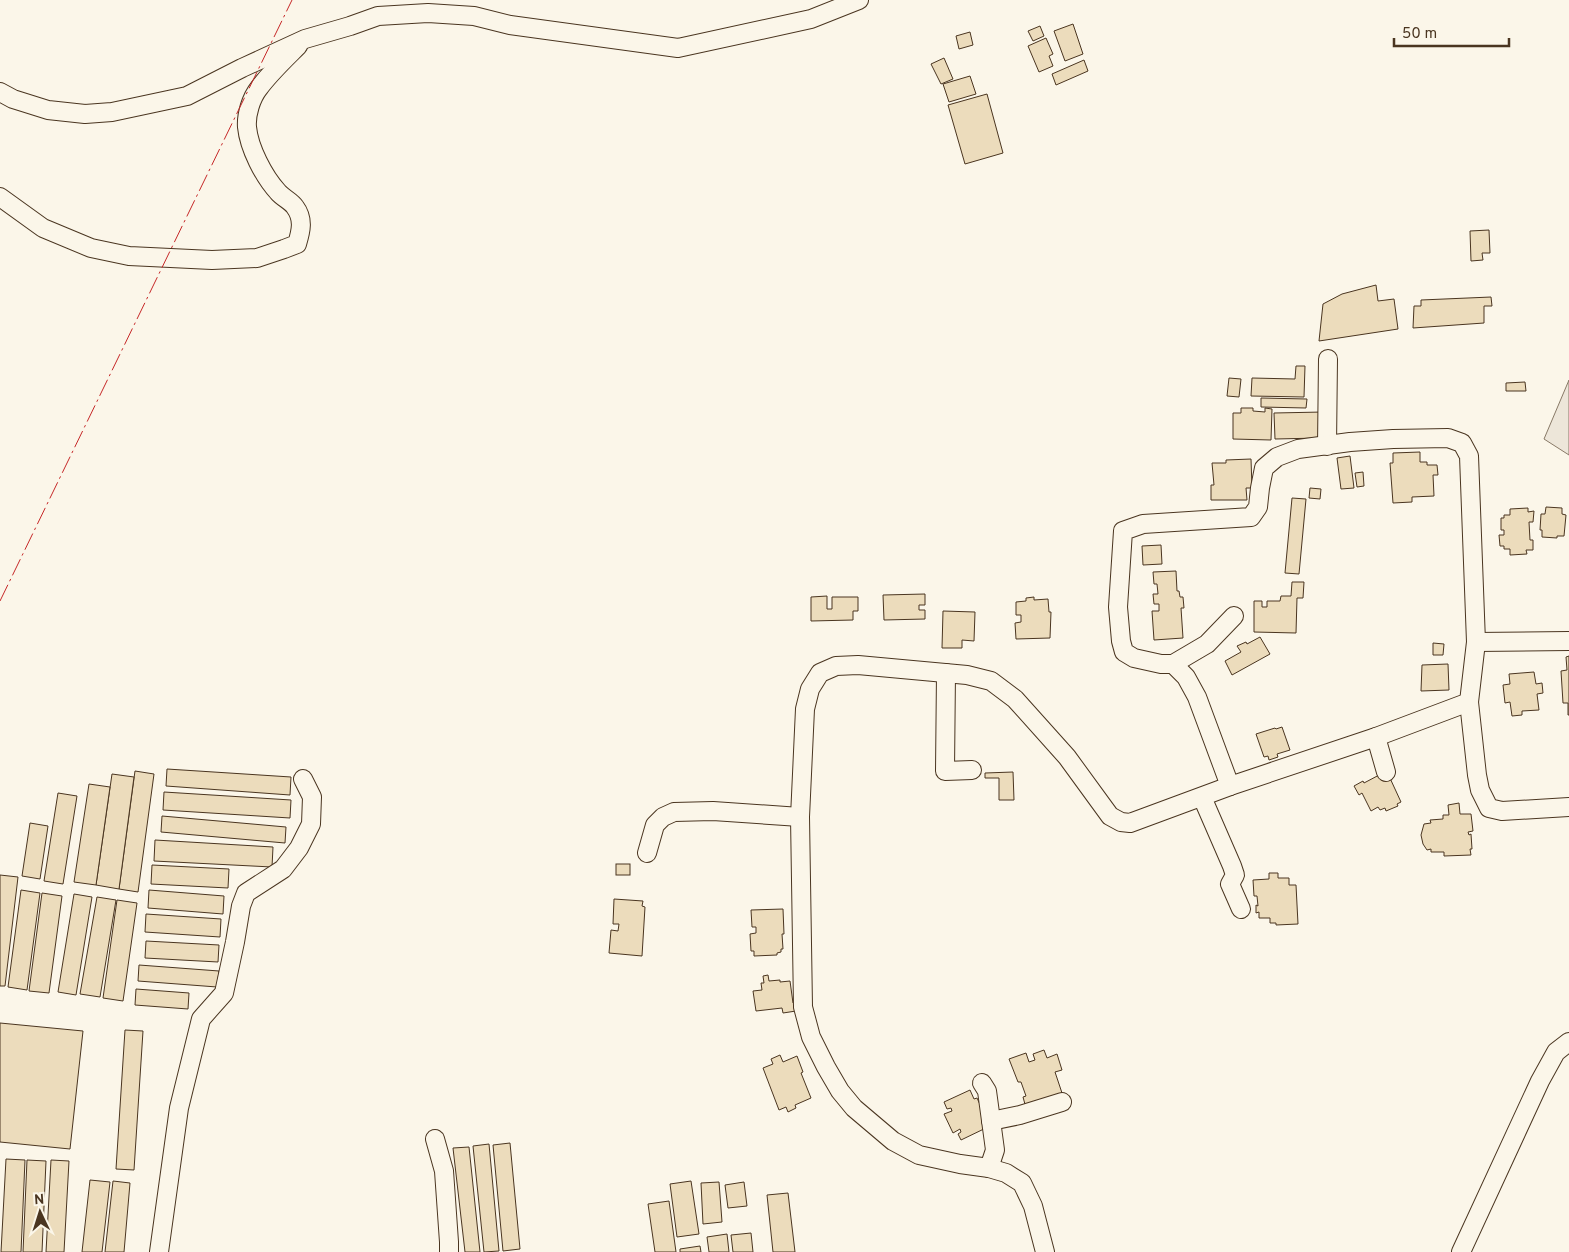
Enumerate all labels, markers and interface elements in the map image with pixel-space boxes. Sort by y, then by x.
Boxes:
scale bar [1394,15,1509,47]
text: 50 m [1402,25,1437,44]
north arrow [15,1187,65,1237]
text: N [34,1192,45,1209]

